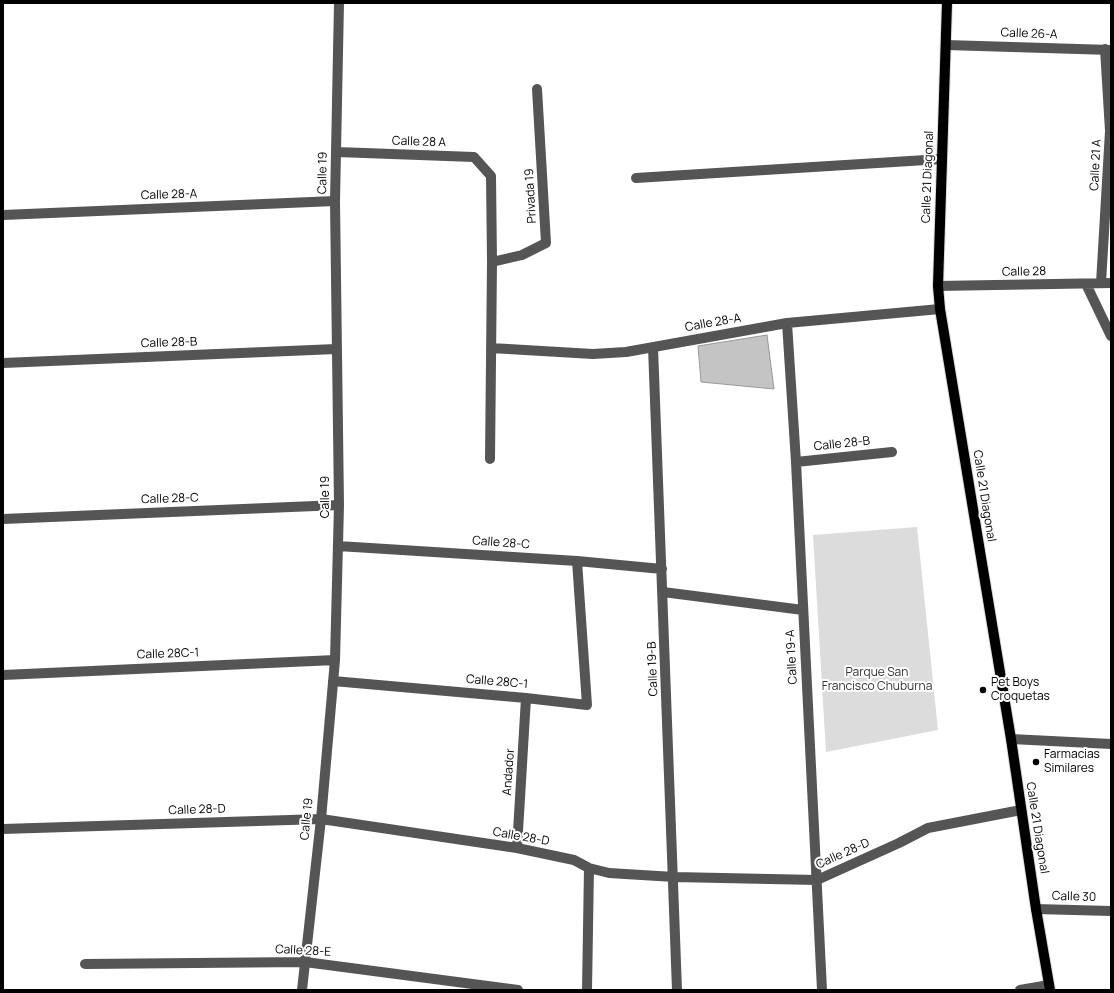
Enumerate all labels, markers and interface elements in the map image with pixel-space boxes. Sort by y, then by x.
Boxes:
street label: Calle 26-A [1000,26,1058,42]
street label: Calle 21 Diagonal [919,131,937,223]
street label: Calle 28 A [392,134,446,150]
street label: Calle 21 A [1087,139,1105,191]
street label: Calle 19 [315,152,331,194]
street label: Privada 19 [522,168,540,224]
street label: Calle 28-A [141,187,197,203]
street label: Calle 28 [1002,264,1046,280]
street label: Calle 28-A [684,311,742,335]
street label: Calle 28-B [141,335,197,351]
street label: Calle 28-B [813,434,871,454]
street label: Calle 21 Diagonal [970,449,998,543]
street label: Calle 19 [319,476,333,518]
street label: Calle 28-C [141,491,199,507]
street label: Calle 28-C [472,534,530,552]
street label: Calle 19-A [783,629,801,685]
street label: Calle 19-B [645,641,661,697]
street label: Calle 28C-1 [137,646,199,662]
park label: Parque San Francisco Chuburna [822,666,932,694]
street label: Calle 28C-1 [465,672,529,692]
place label: Pet Boys Croquetas [991,676,1050,704]
marker: Pet Boys Croquetas [978,685,988,695]
street label: Andador [500,748,518,796]
place label: Farmacias Similares [1044,748,1100,776]
marker: Farmacias Similares [1031,757,1041,767]
street label: Calle 21 Diagonal [1023,781,1051,875]
street label: Calle 19 [298,797,316,841]
street label: Calle 28-D [168,802,226,818]
street label: Calle 28-D [492,825,550,849]
street label: Calle 28-D [814,836,872,872]
street label: Calle 30 [1052,889,1096,905]
street label: Calle 28-E [275,942,331,960]

